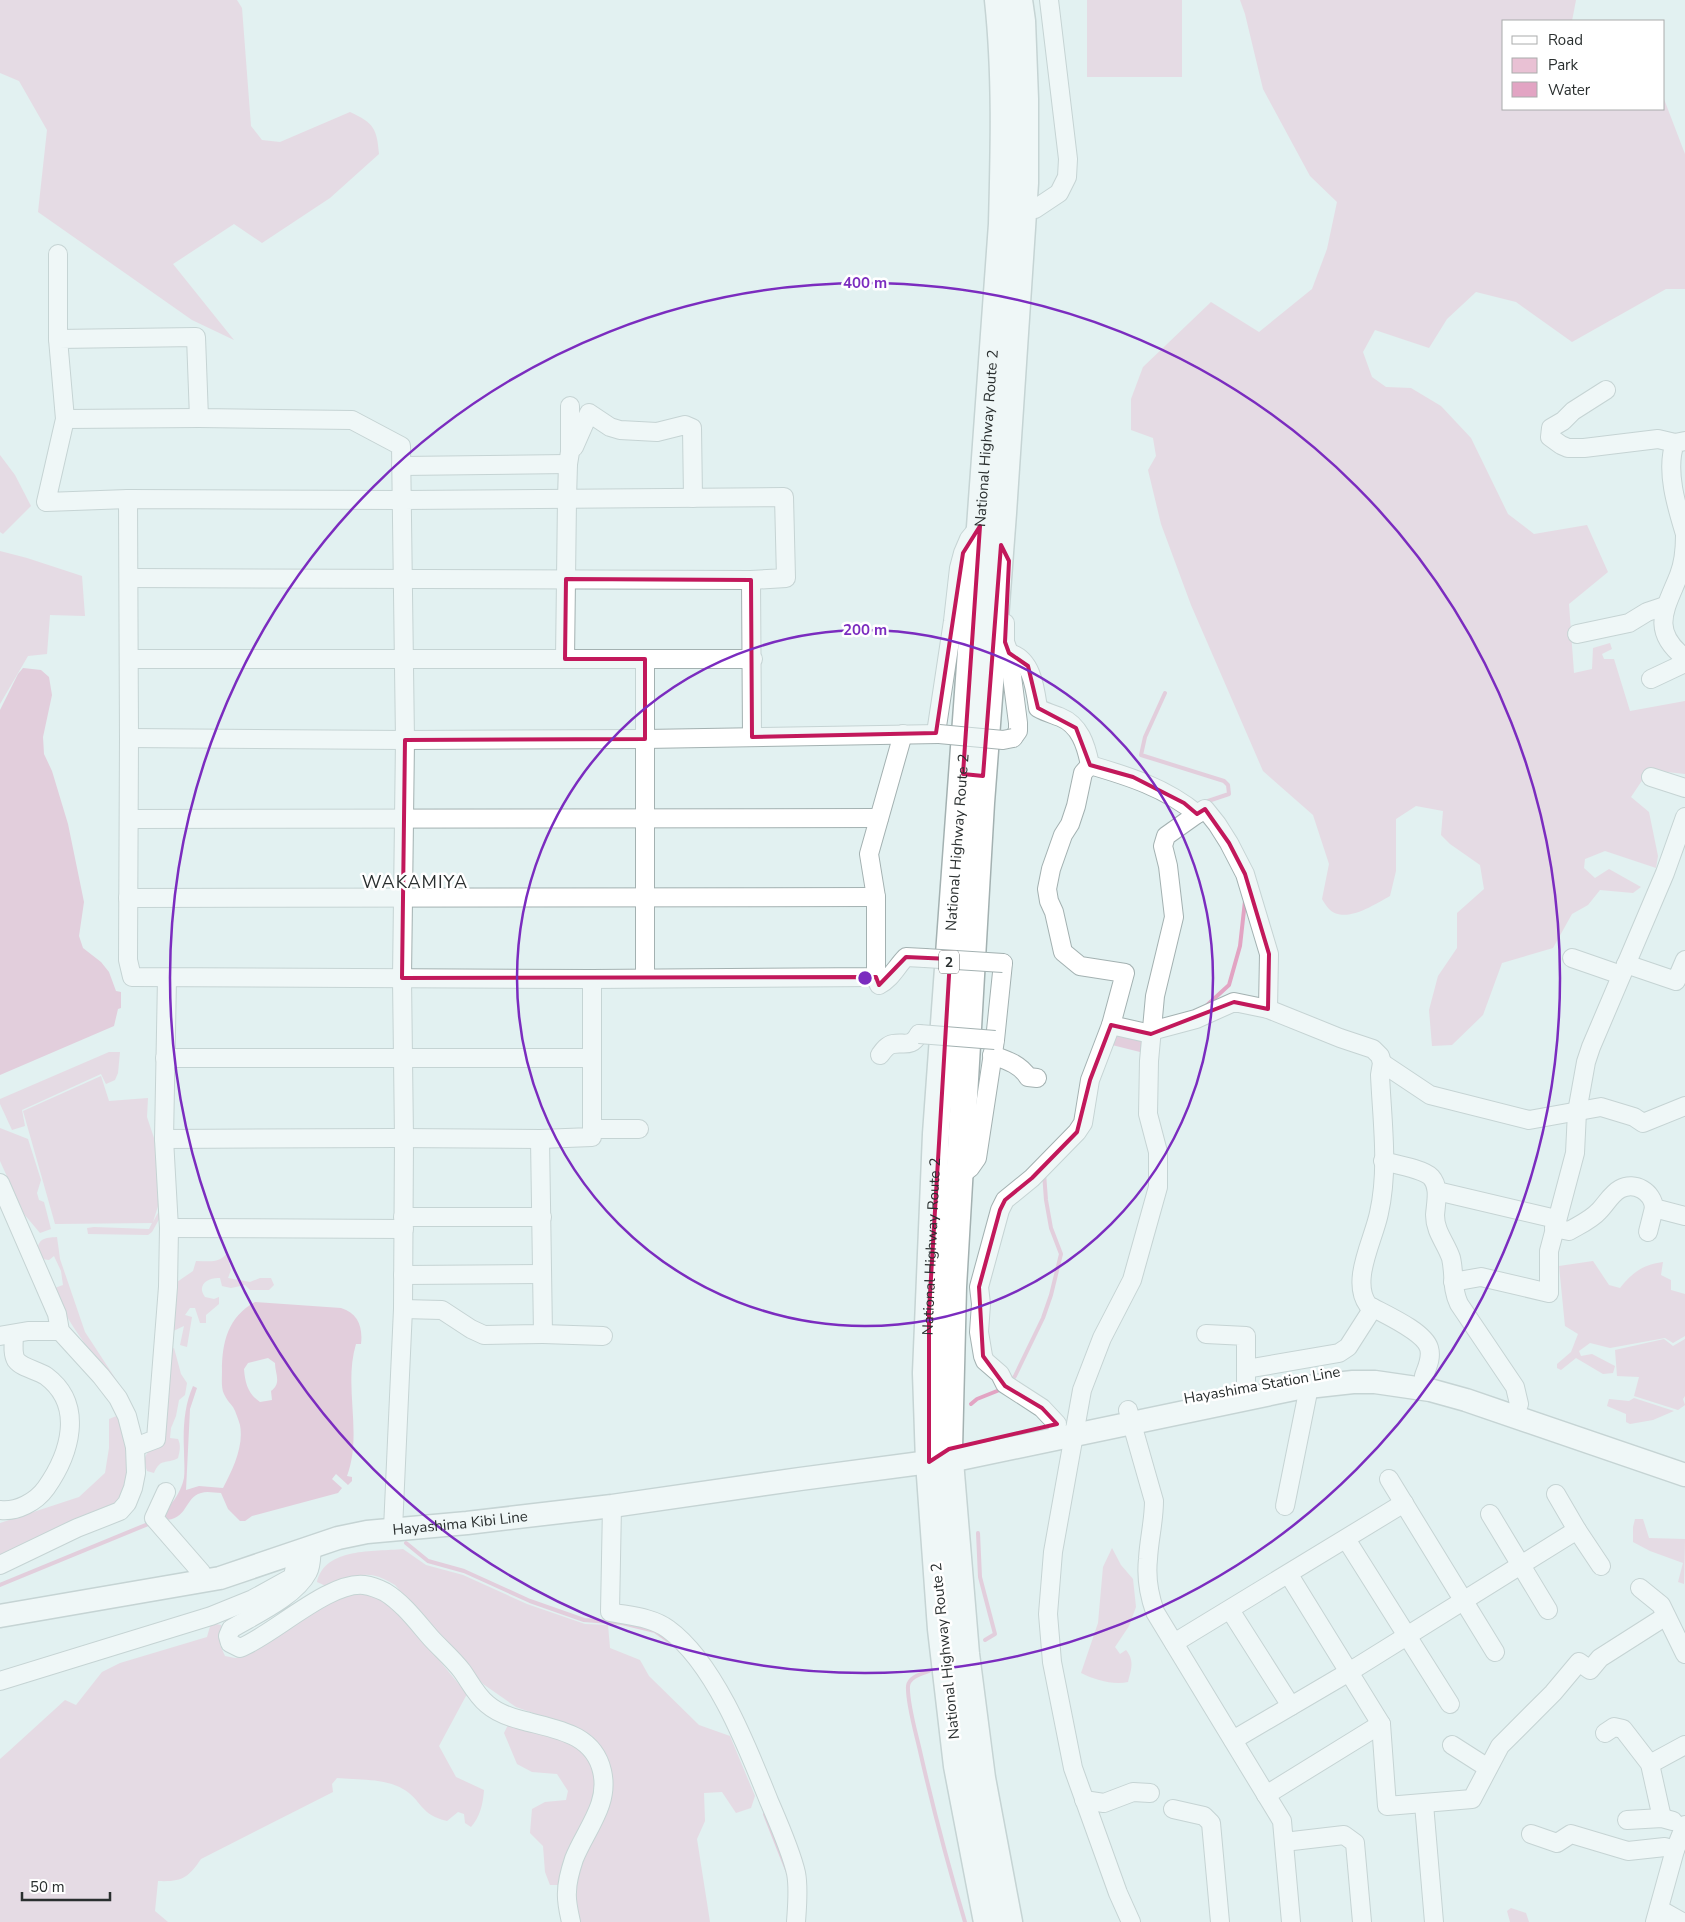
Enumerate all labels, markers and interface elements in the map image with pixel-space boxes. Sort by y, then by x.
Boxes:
legend [1502,20,1665,110]
text: Road [1548,30,1583,50]
text: Park [1548,55,1578,75]
text: Water [1548,80,1591,100]
text: 400 m [843,273,887,293]
street label: National Highway Route 2 [970,349,1003,528]
text: 200 m [843,620,887,640]
street label: National Highway Route 2 [941,753,974,932]
district label: WAKAMIYA [362,870,468,894]
road number: 2 [939,950,959,974]
centre of rings [856,969,874,987]
street label: National Highway Route 2 [918,1157,945,1336]
street label: Hayashima Station Line [1182,1361,1342,1409]
street label: Hayashima Kibi Line [392,1506,529,1540]
street label: National Highway Route 2 [926,1562,964,1740]
scale bar [22,1870,110,1902]
text: 50 m [30,1877,65,1897]

